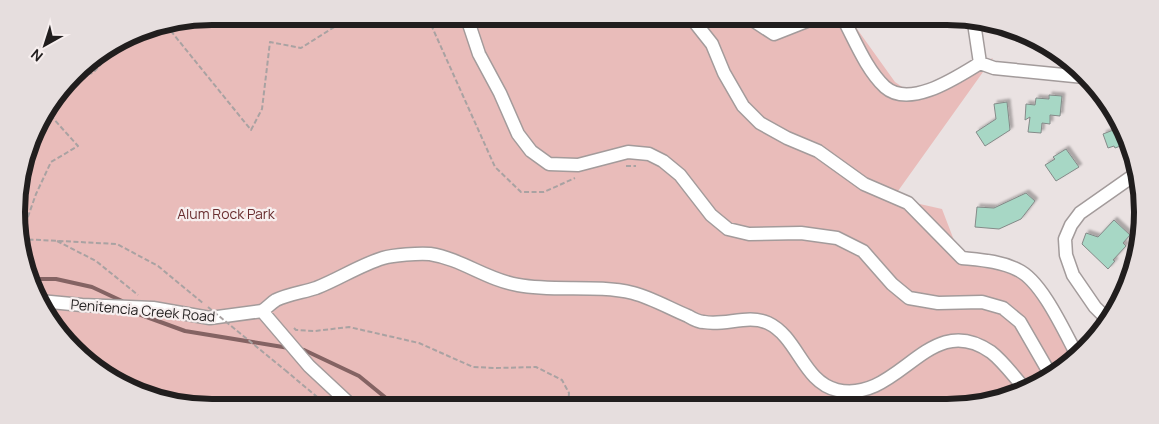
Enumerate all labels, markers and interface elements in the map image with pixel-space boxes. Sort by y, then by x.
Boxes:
north arrow [20,20,70,70]
text: N [27,45,46,66]
park label: Alum Rock Park [177,204,276,223]
street label: Penitencia Creek Road [70,294,216,326]

